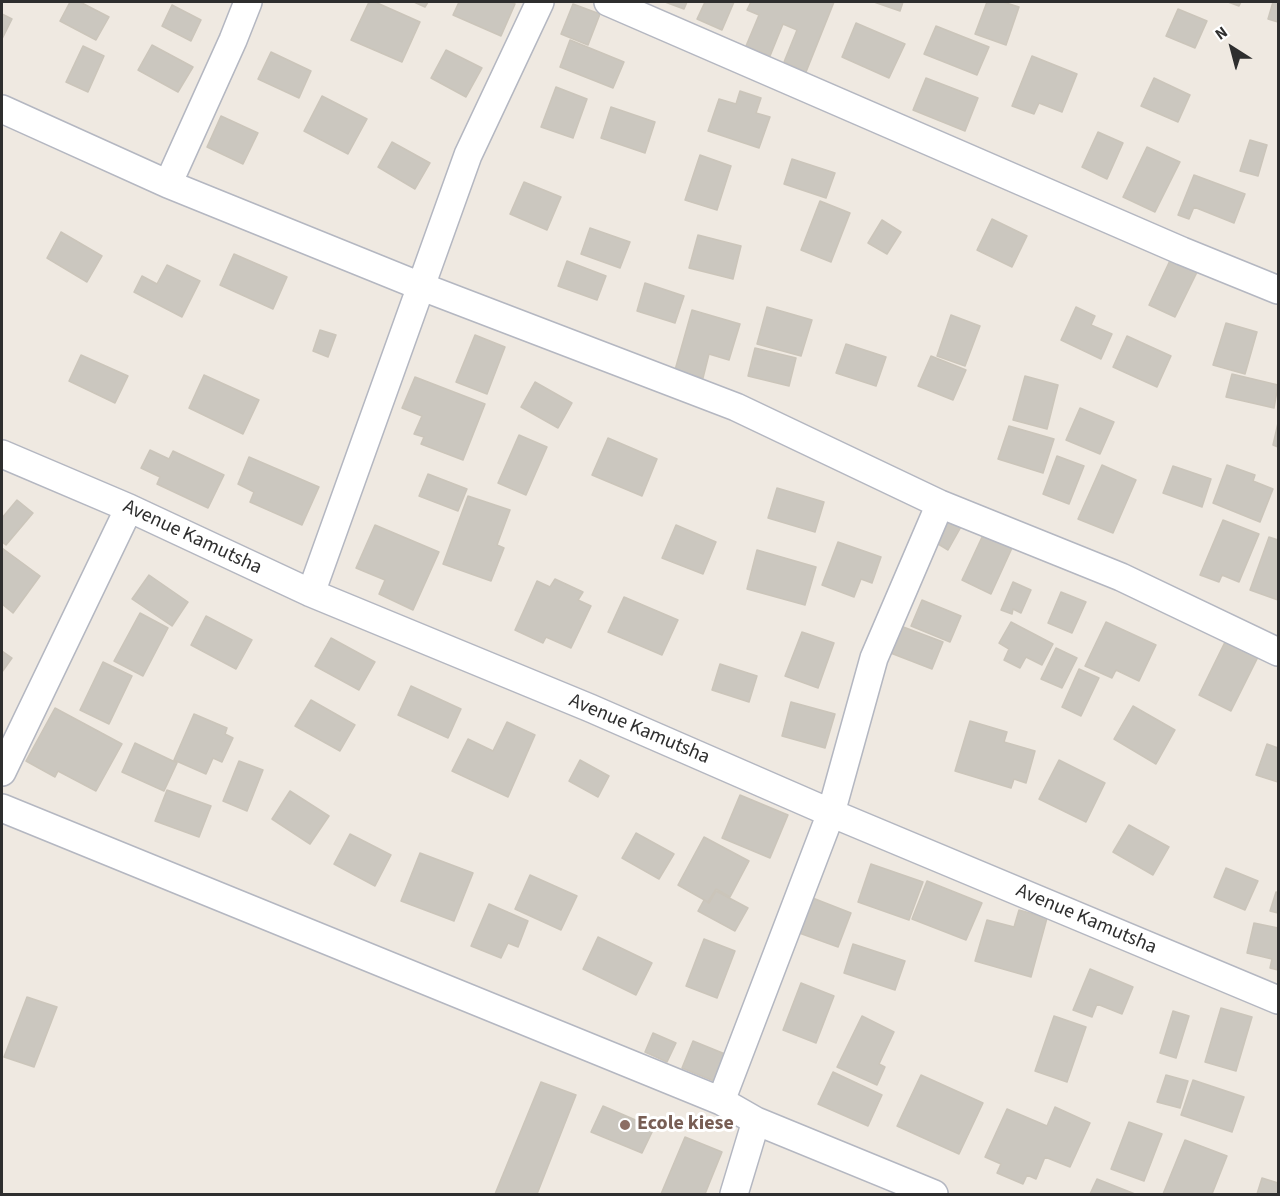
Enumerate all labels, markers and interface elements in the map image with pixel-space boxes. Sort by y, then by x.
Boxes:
north arrow [1202,18,1262,78]
text: N [1211,21,1232,45]
street label: Avenue Kamutsha [119,495,265,581]
street label: Avenue Kamutsha [565,690,713,770]
street label: Avenue Kamutsha [1012,880,1160,960]
place label: Ecole kiese [637,1113,734,1137]
marker: Ecole kiese [618,1118,632,1132]

